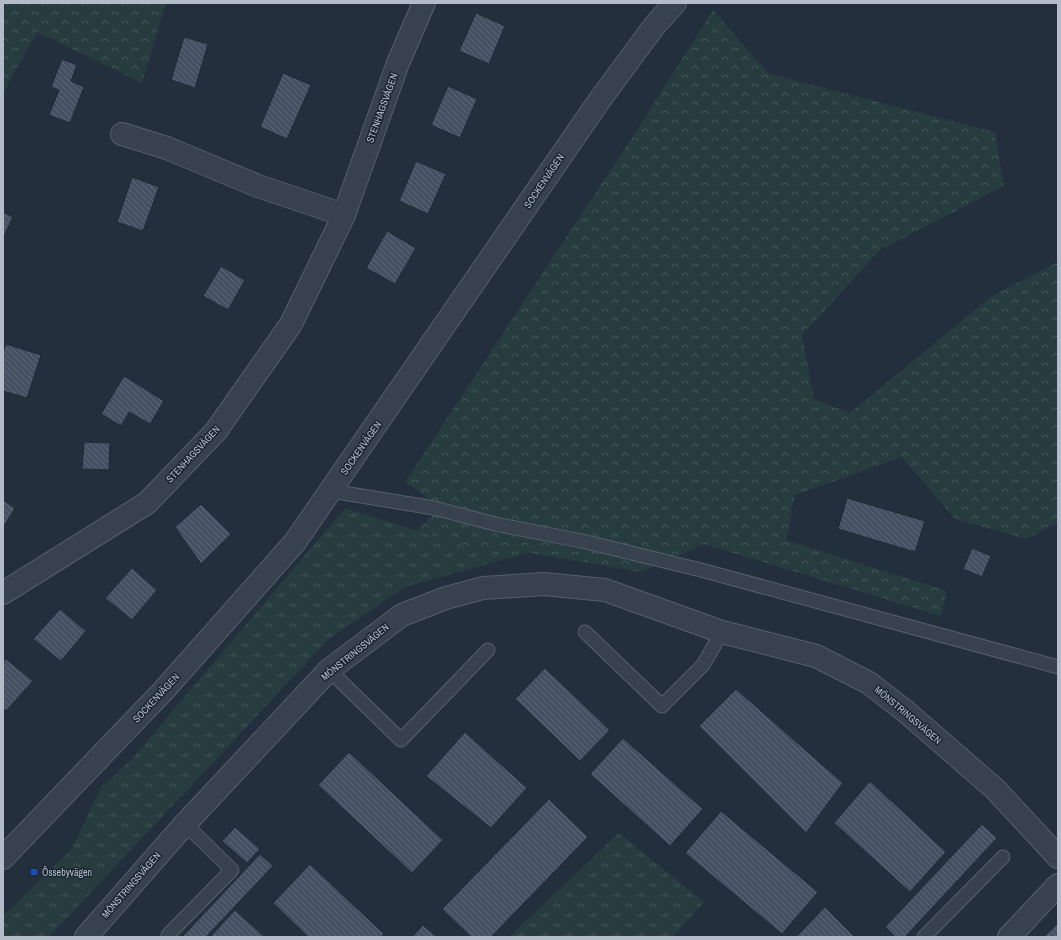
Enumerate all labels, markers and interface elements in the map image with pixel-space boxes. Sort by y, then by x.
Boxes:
street label: STENHAGSVÄGEN [363,71,401,145]
street label: SOCKENVÄGEN [521,151,567,211]
street label: SOCKENVÄGEN [338,419,384,477]
street label: STENHAGSVÄGEN [163,423,223,485]
street label: MÖNSTRINGSVÄGEN [318,621,392,683]
street label: SOCKENVÄGEN [130,671,182,725]
street label: MÖNSTRINGSVÄGEN [872,683,944,747]
street label: MÖNSTRINGSVÄGEN [99,849,163,921]
place label: Össebyvägen [42,866,92,879]
marker: Össebyvägen [29,867,39,877]

